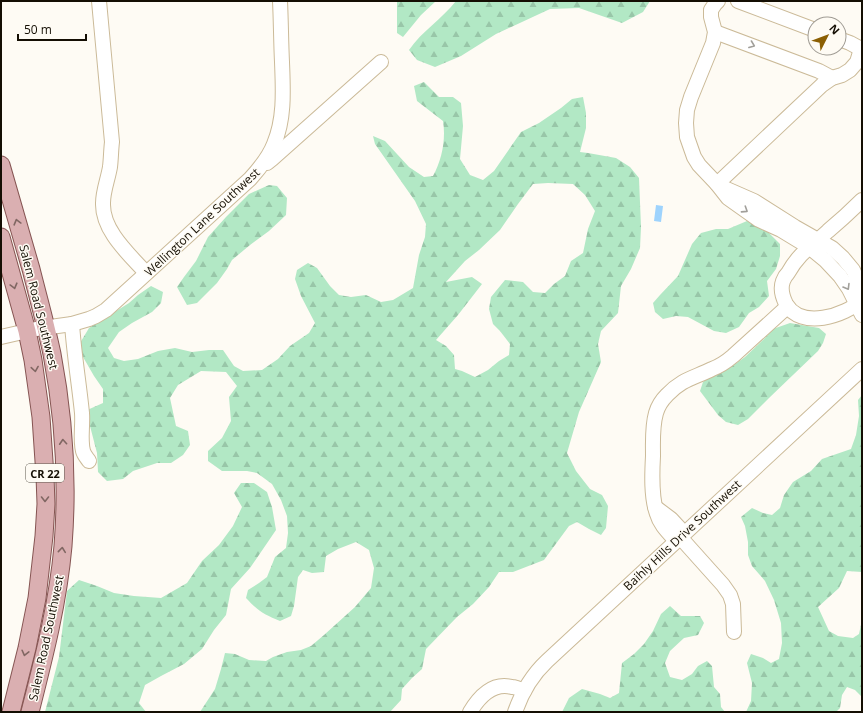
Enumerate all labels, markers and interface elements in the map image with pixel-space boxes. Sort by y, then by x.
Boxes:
scale bar [18,16,86,42]
north arrow [807,16,847,56]
text: 50 m [24,21,52,38]
text: N [826,21,843,37]
one-way arrow [748,41,755,49]
street label: Wellington Lane Southwest [141,164,263,280]
one-way arrow [741,205,748,213]
one-way arrow [14,219,22,225]
street label: Salem Road Southwest [15,243,63,371]
one-way arrow [10,283,18,289]
one-way arrow [842,283,850,290]
one-way arrow [30,366,39,372]
one-way arrow [59,439,68,445]
road number: CR 22 [26,464,64,482]
street label: Baihly Hills Drive Southwest [620,476,744,594]
one-way arrow [41,496,50,502]
one-way arrow [57,547,66,553]
street label: Salem Road Southwest [24,574,68,702]
one-way arrow [22,650,30,656]

